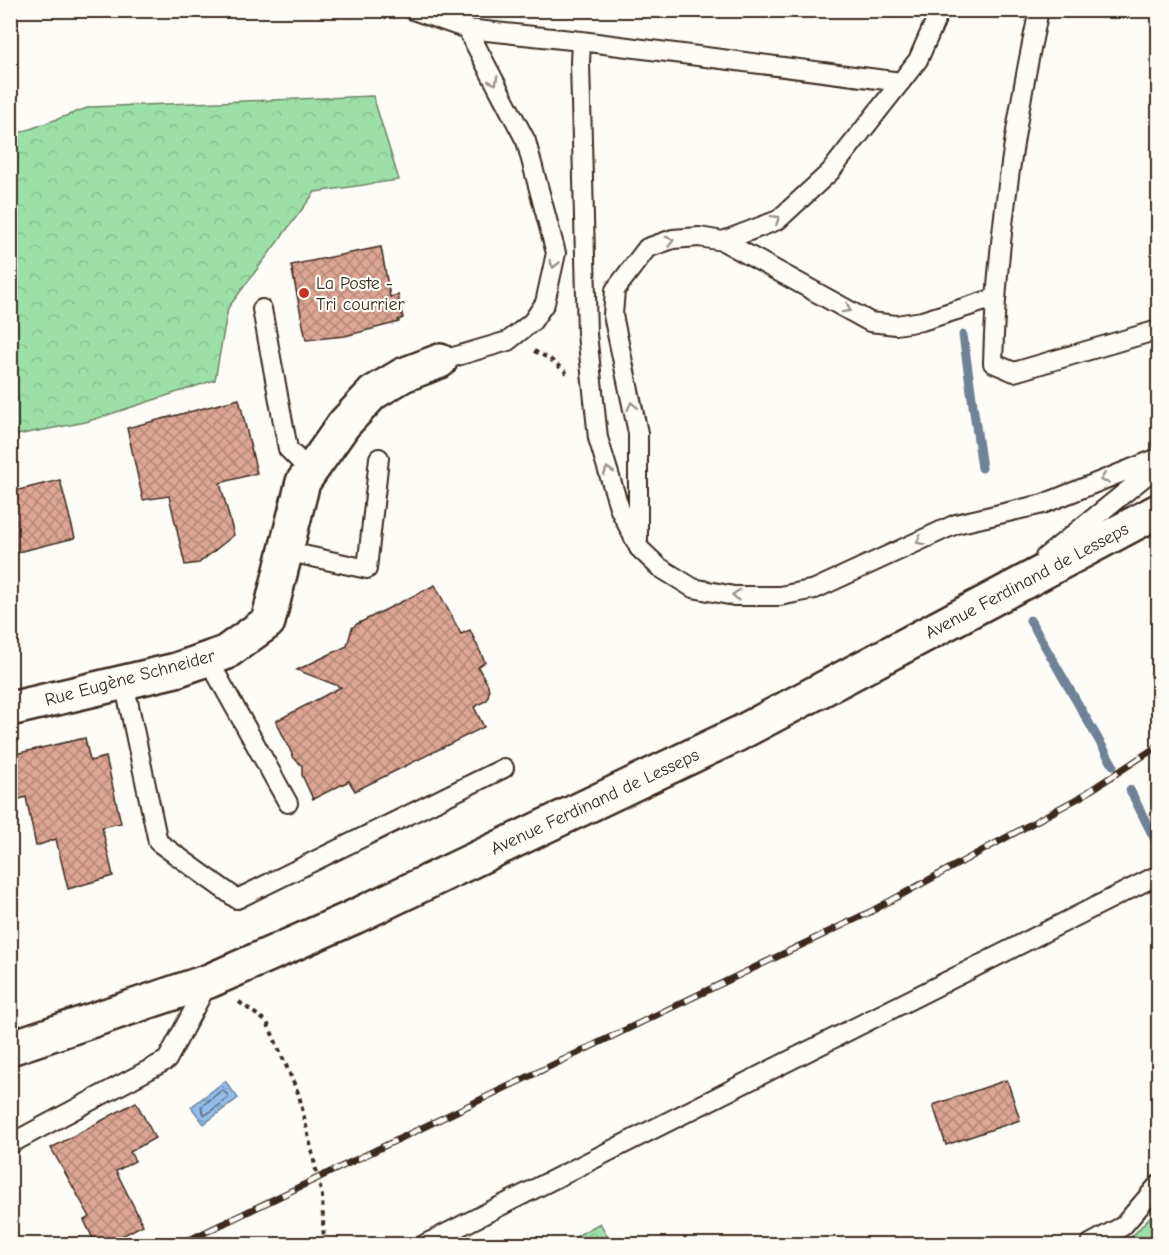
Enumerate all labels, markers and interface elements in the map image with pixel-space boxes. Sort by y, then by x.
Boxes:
one-way arrow [487,75,498,85]
one-way arrow [770,214,780,226]
one-way arrow [665,235,675,248]
one-way arrow [548,259,561,269]
place label: La Poste - Tri courrier [316,273,405,315]
marker: La Poste - Tri courrier [297,286,311,300]
one-way arrow [841,302,851,313]
one-way arrow [626,401,639,411]
one-way arrow [603,466,615,477]
one-way arrow [1099,472,1110,484]
street label: Avenue Ferdinand de Lesseps [922,518,1132,644]
one-way arrow [915,534,926,546]
one-way arrow [732,589,741,602]
street label: Rue Eugène Schneider [42,645,218,711]
street label: Avenue Ferdinand de Lesseps [488,744,702,860]

